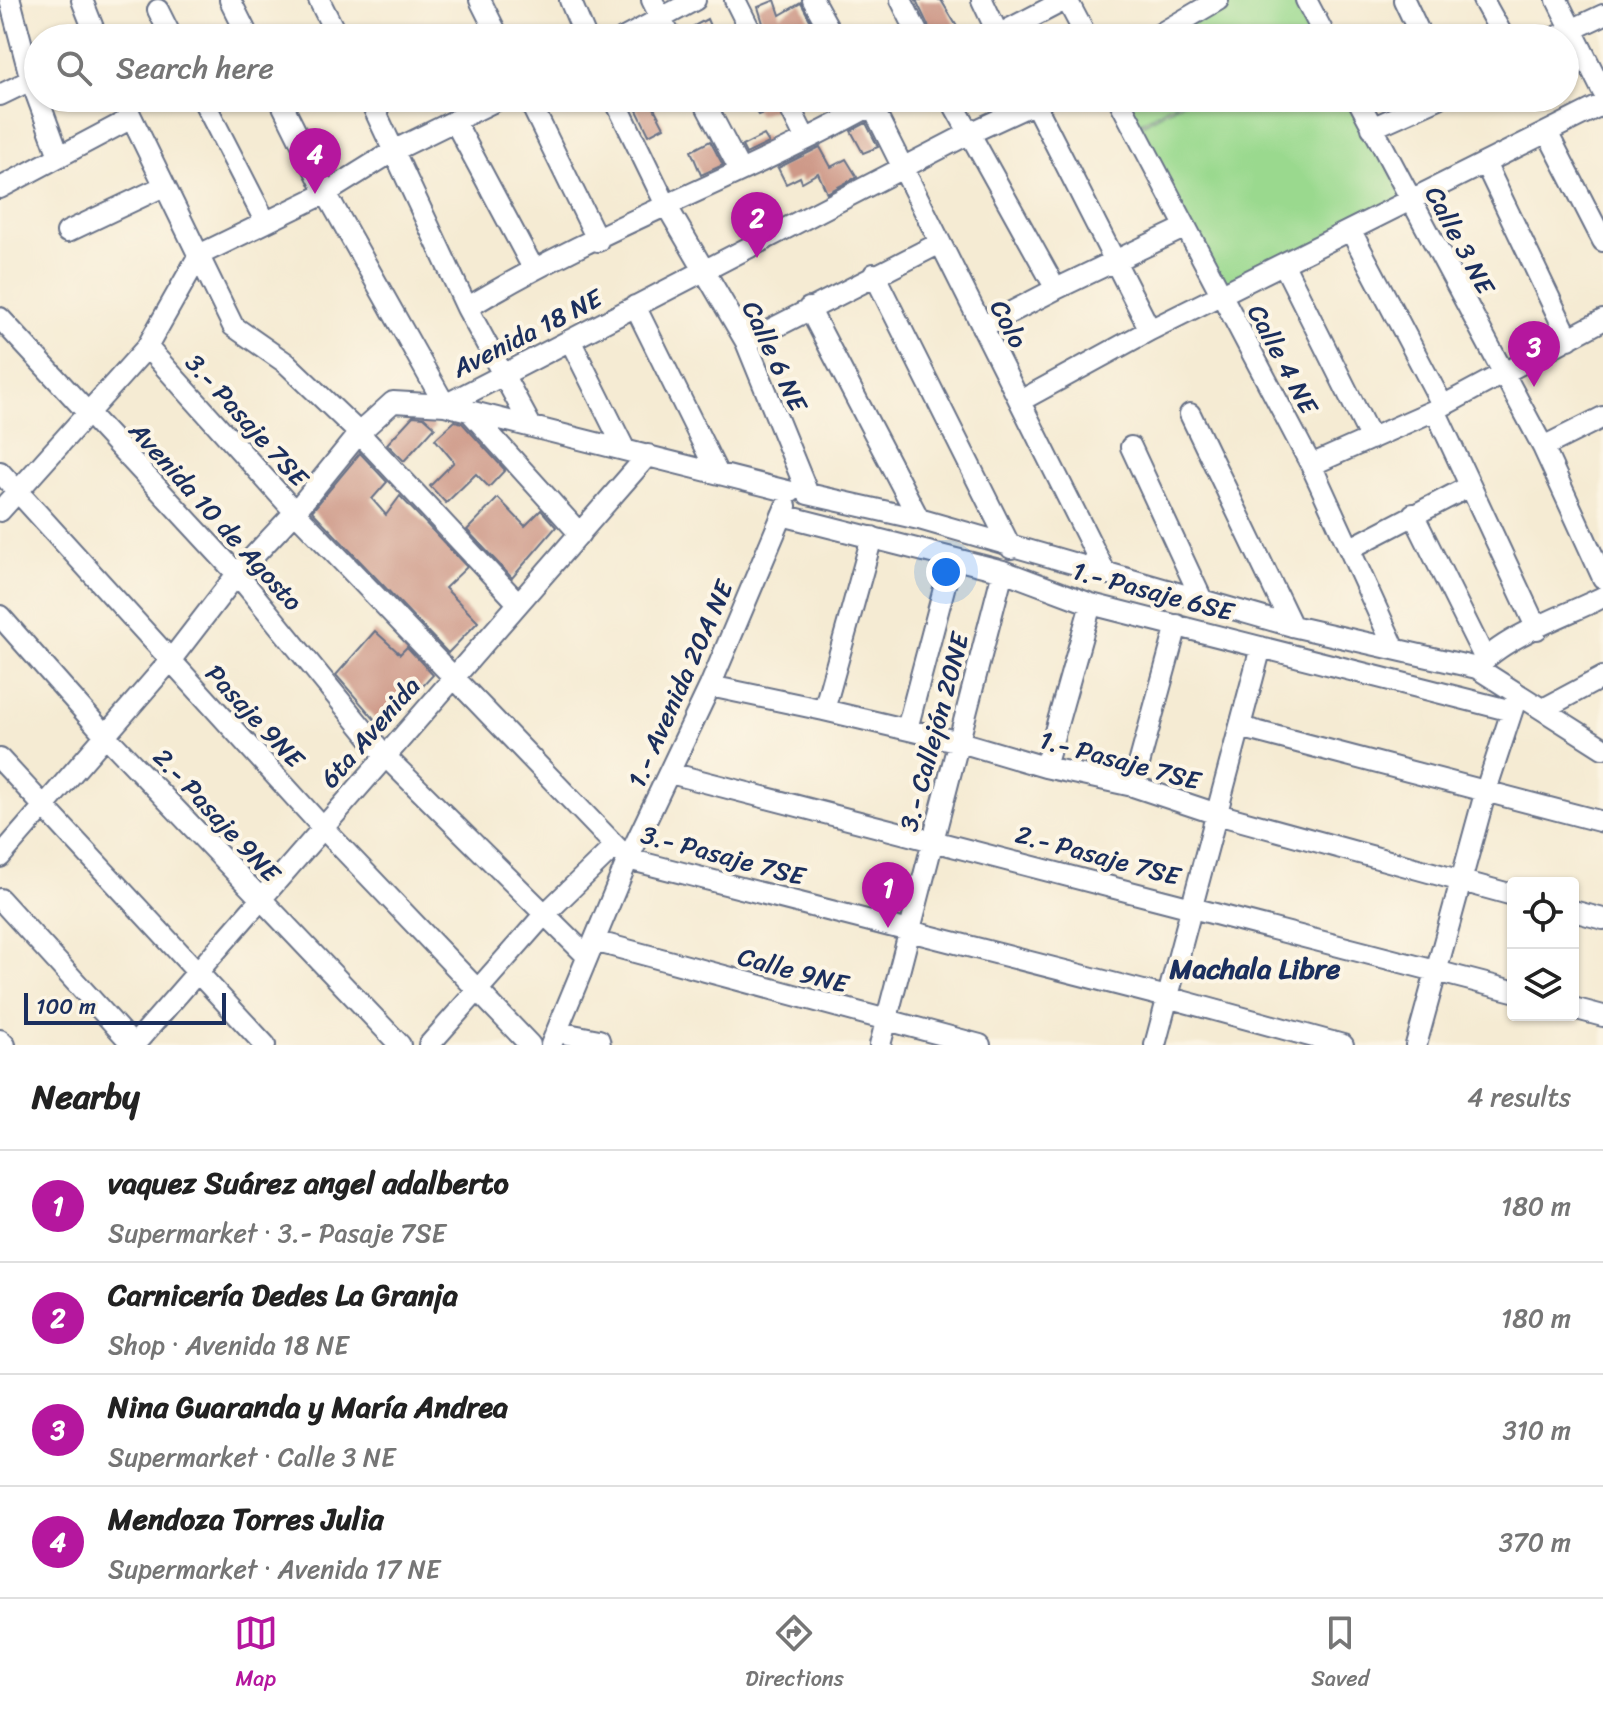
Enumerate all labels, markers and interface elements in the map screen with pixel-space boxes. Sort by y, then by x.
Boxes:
search box [24,24,1579,112]
text: Search here [116,41,274,95]
icon: search [52,46,96,90]
pin: 4 [289,128,341,194]
street label: Calle 3 NE [1412,177,1509,304]
pin: 2 [731,192,783,258]
street label: Avenida 18 NE [443,275,612,391]
street label: Colo [977,291,1041,357]
street label: Calle 6 NE [729,293,821,421]
street label: Calle 4 NE [1235,295,1332,424]
pin: 3 [1508,321,1560,387]
street label: 3.- Pasaje 7SE [174,342,321,499]
street label: Avenida 10 de Agosto [117,409,315,622]
street label: 1.- Pasaje 6SE [1067,547,1240,635]
your location [926,552,966,592]
street label: 1.- Avenida 20A NE [614,571,747,795]
street label: 3.- Callejón 20NE [885,626,983,836]
street label: Pasaje 9NE [194,653,317,780]
street label: 6ta Avenida [308,665,432,799]
street label: 1.- Pasaje 7SE [1034,716,1207,804]
street label: 2.- Pasaje 9NE [142,737,293,895]
street label: 3.- Pasaje 7SE [636,811,812,899]
street label: 2.- Pasaje 7SE [1010,811,1187,899]
pin: 1 [862,862,914,928]
map controls [1507,877,1579,1021]
button: locate [1507,877,1579,949]
street label: Calle 9NE [733,933,855,1007]
district label: Machala Libre [1169,944,1341,993]
button: layers [1507,949,1579,1021]
text: 100 m [36,987,96,1026]
scale bar [24,989,226,1025]
text: Nearby [32,1067,140,1127]
text: 4 results [1467,1074,1571,1120]
text: vaquez Suárez angel adalberto [108,1156,509,1210]
text: 1 [52,1183,64,1229]
text: 180 m [1501,1183,1571,1229]
text: Supermarket · 3.- Pasaje 7SE [108,1210,446,1256]
text: Carnicería Dedes La Granja [108,1268,458,1322]
text: 2 [50,1295,66,1341]
text: 180 m [1501,1295,1571,1341]
text: Shop · Avenida 18 NE [108,1322,349,1368]
text: Nina Guaranda y María Andrea [108,1380,508,1434]
text: 3 [51,1407,65,1453]
text: 310 m [1502,1407,1571,1453]
text: Supermarket · Calle 3 NE [108,1434,396,1480]
text: Mendoza Torres Julia [108,1492,384,1546]
text: 4 [50,1519,66,1565]
text: 370 m [1499,1519,1571,1565]
text: Supermarket · Avenida 17 NE [108,1546,440,1592]
tab: Map [234,1611,278,1698]
tab: Directions [745,1611,844,1698]
tab: Saved [1311,1611,1369,1698]

